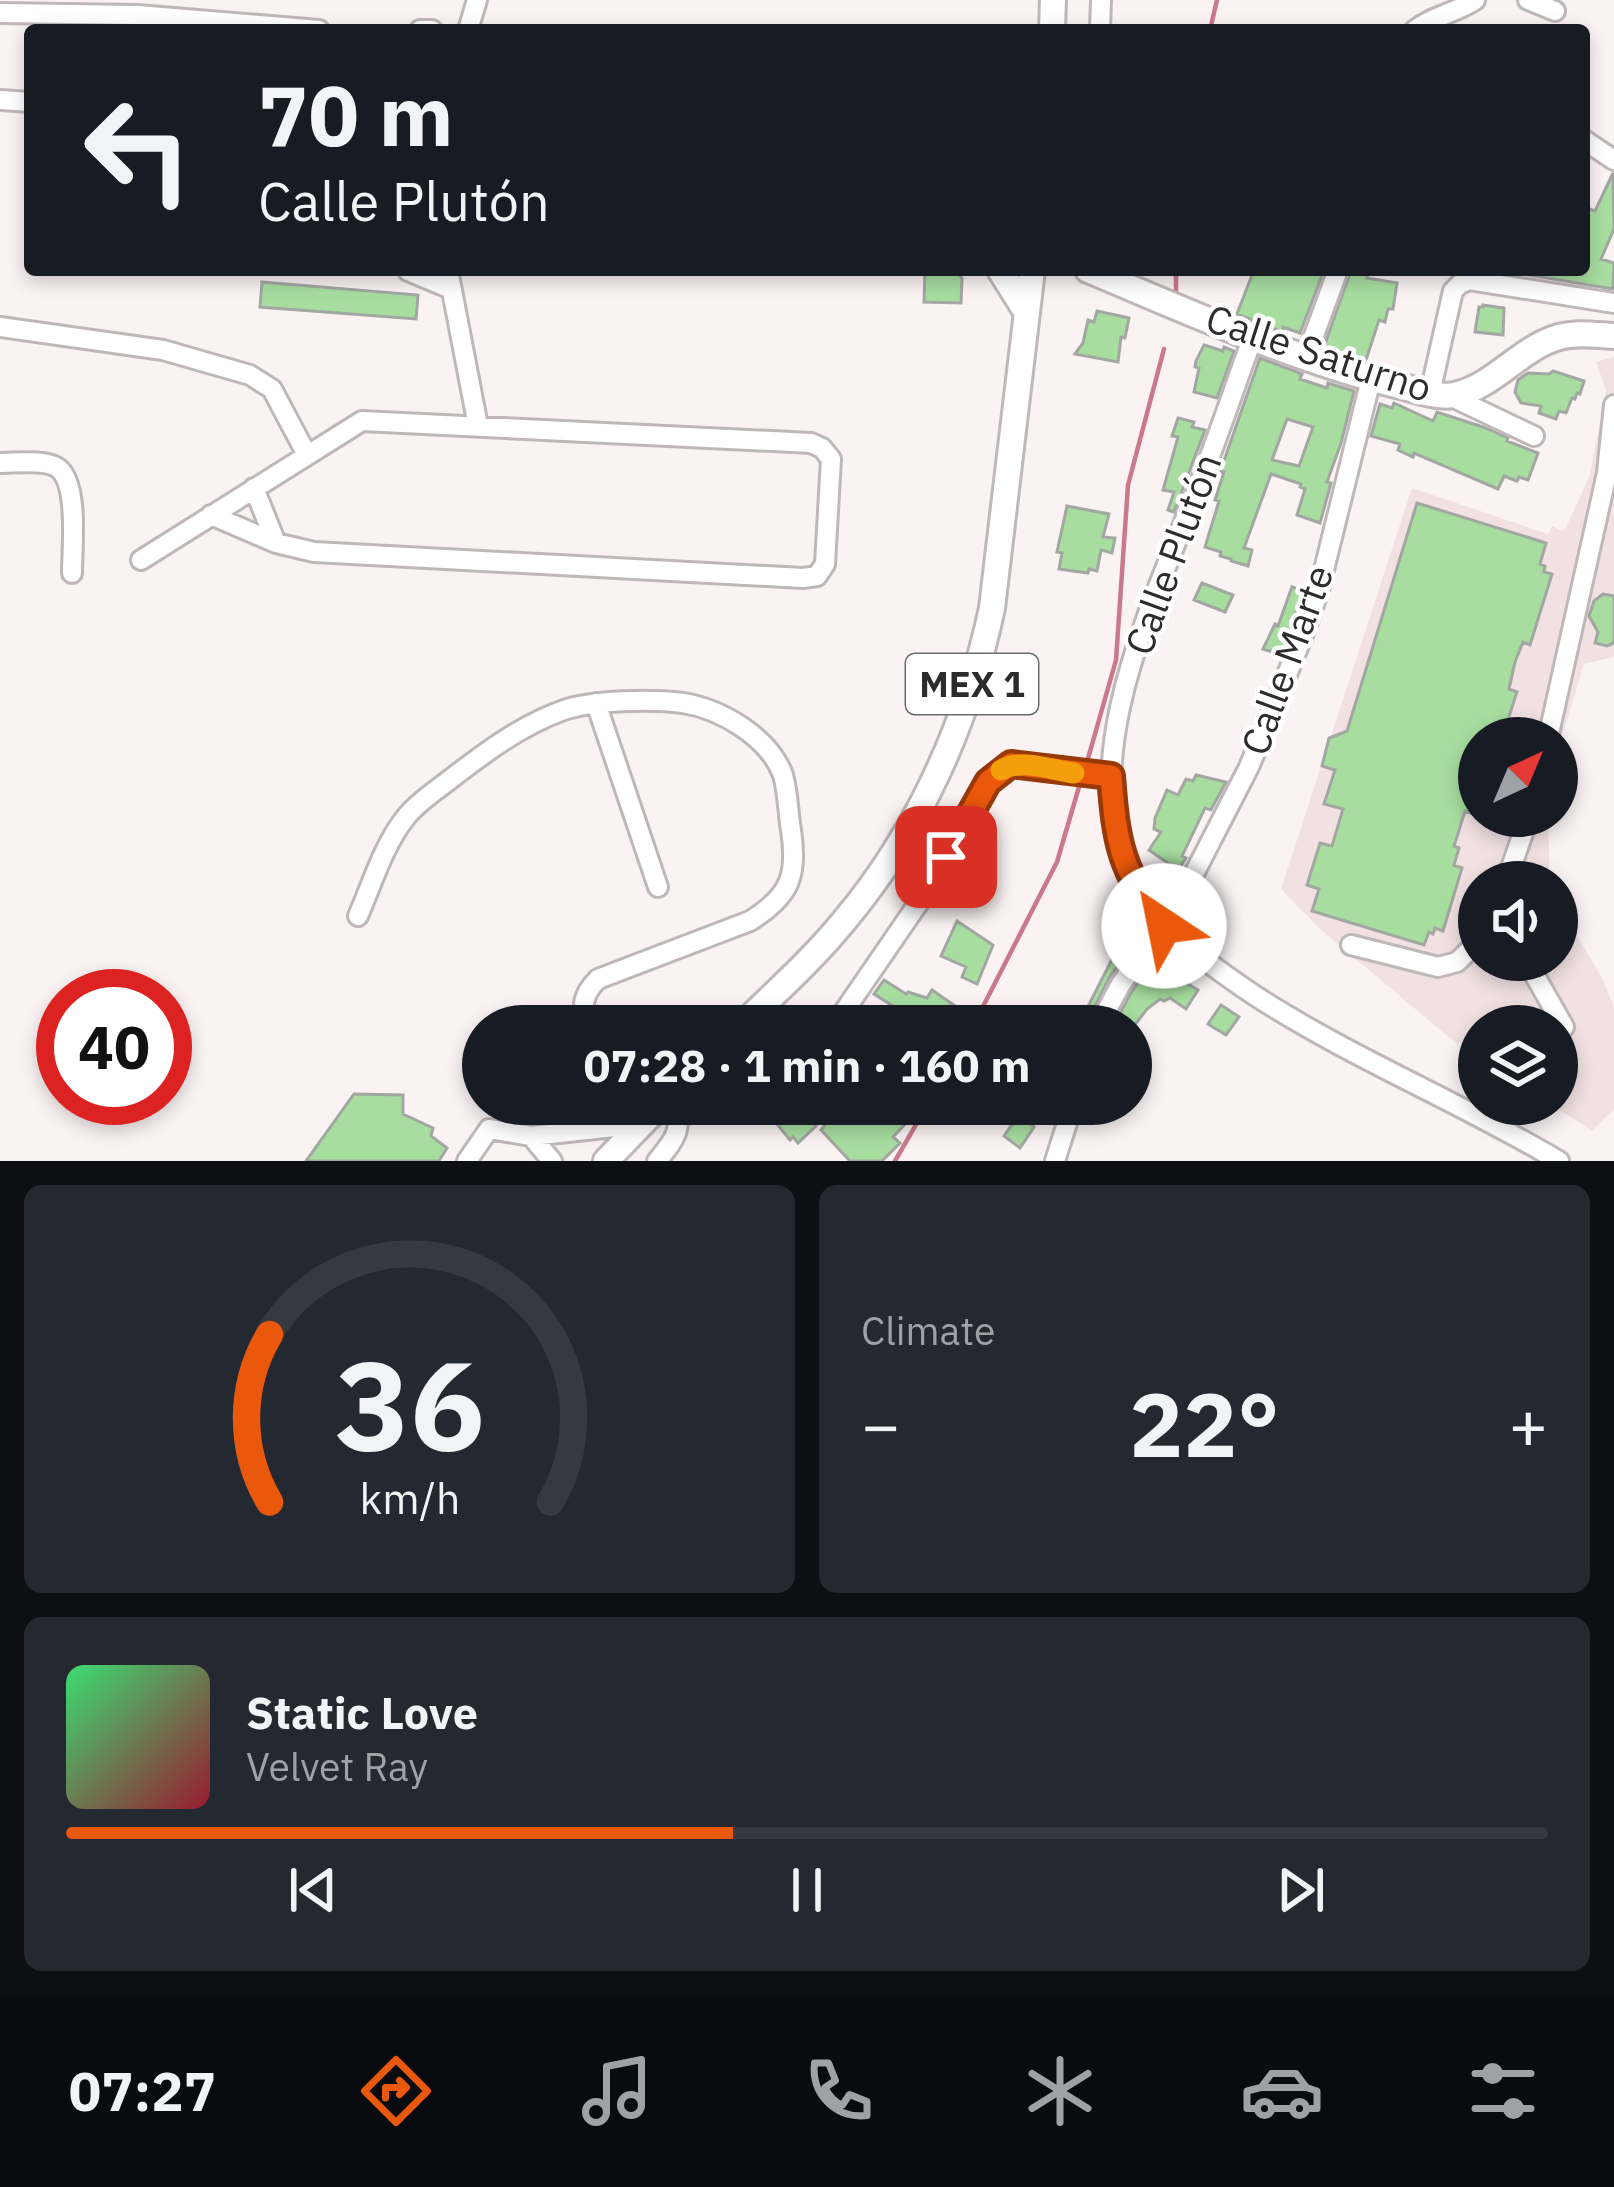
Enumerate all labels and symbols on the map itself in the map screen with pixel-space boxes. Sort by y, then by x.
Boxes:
street label: Calle Saturno [1200,292,1438,413]
street label: Calle Plutón [1113,446,1233,662]
street label: Calle Marte [1229,558,1344,762]
road number: MEX 1 [906,654,1038,714]
north arrow [1458,717,1578,837]
pin [895,806,997,908]
position arrow [1101,863,1227,989]
speed limit sign: 40 [36,969,192,1125]

